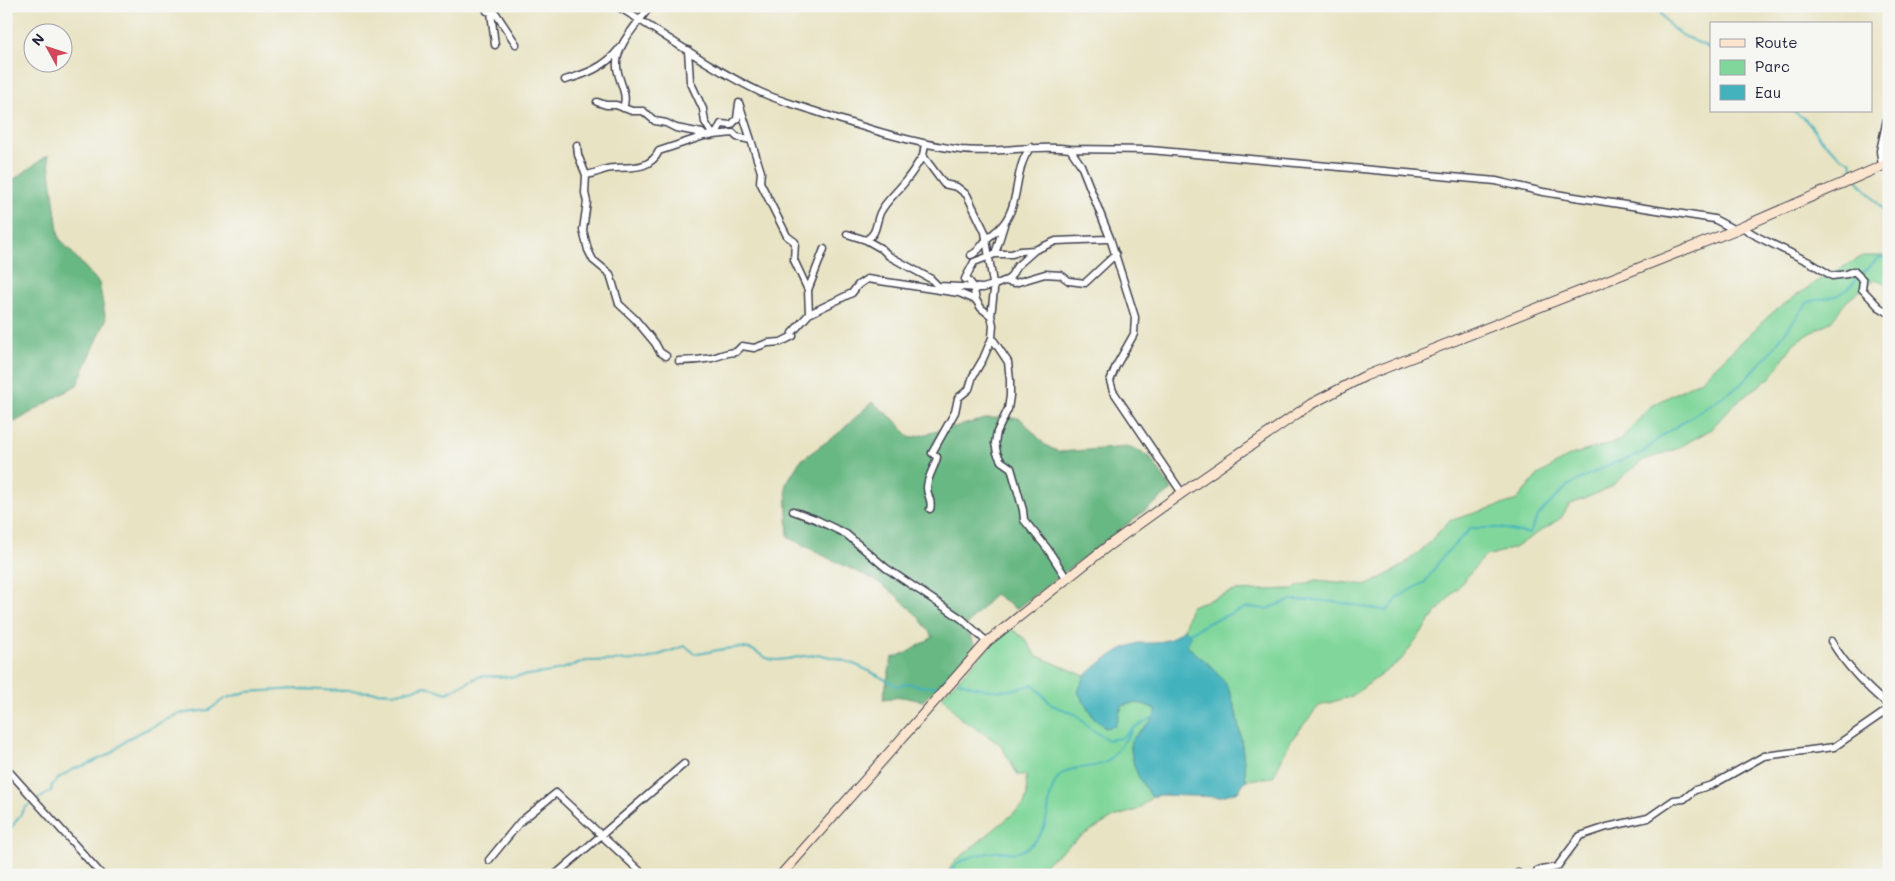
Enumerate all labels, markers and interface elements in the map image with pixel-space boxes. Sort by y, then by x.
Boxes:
north arrow [22,22,72,72]
legend [1710,22,1872,112]
text: N [27,29,48,50]
text: Route [1755,32,1798,52]
text: Parc [1755,56,1790,76]
text: Eau [1755,82,1781,102]

